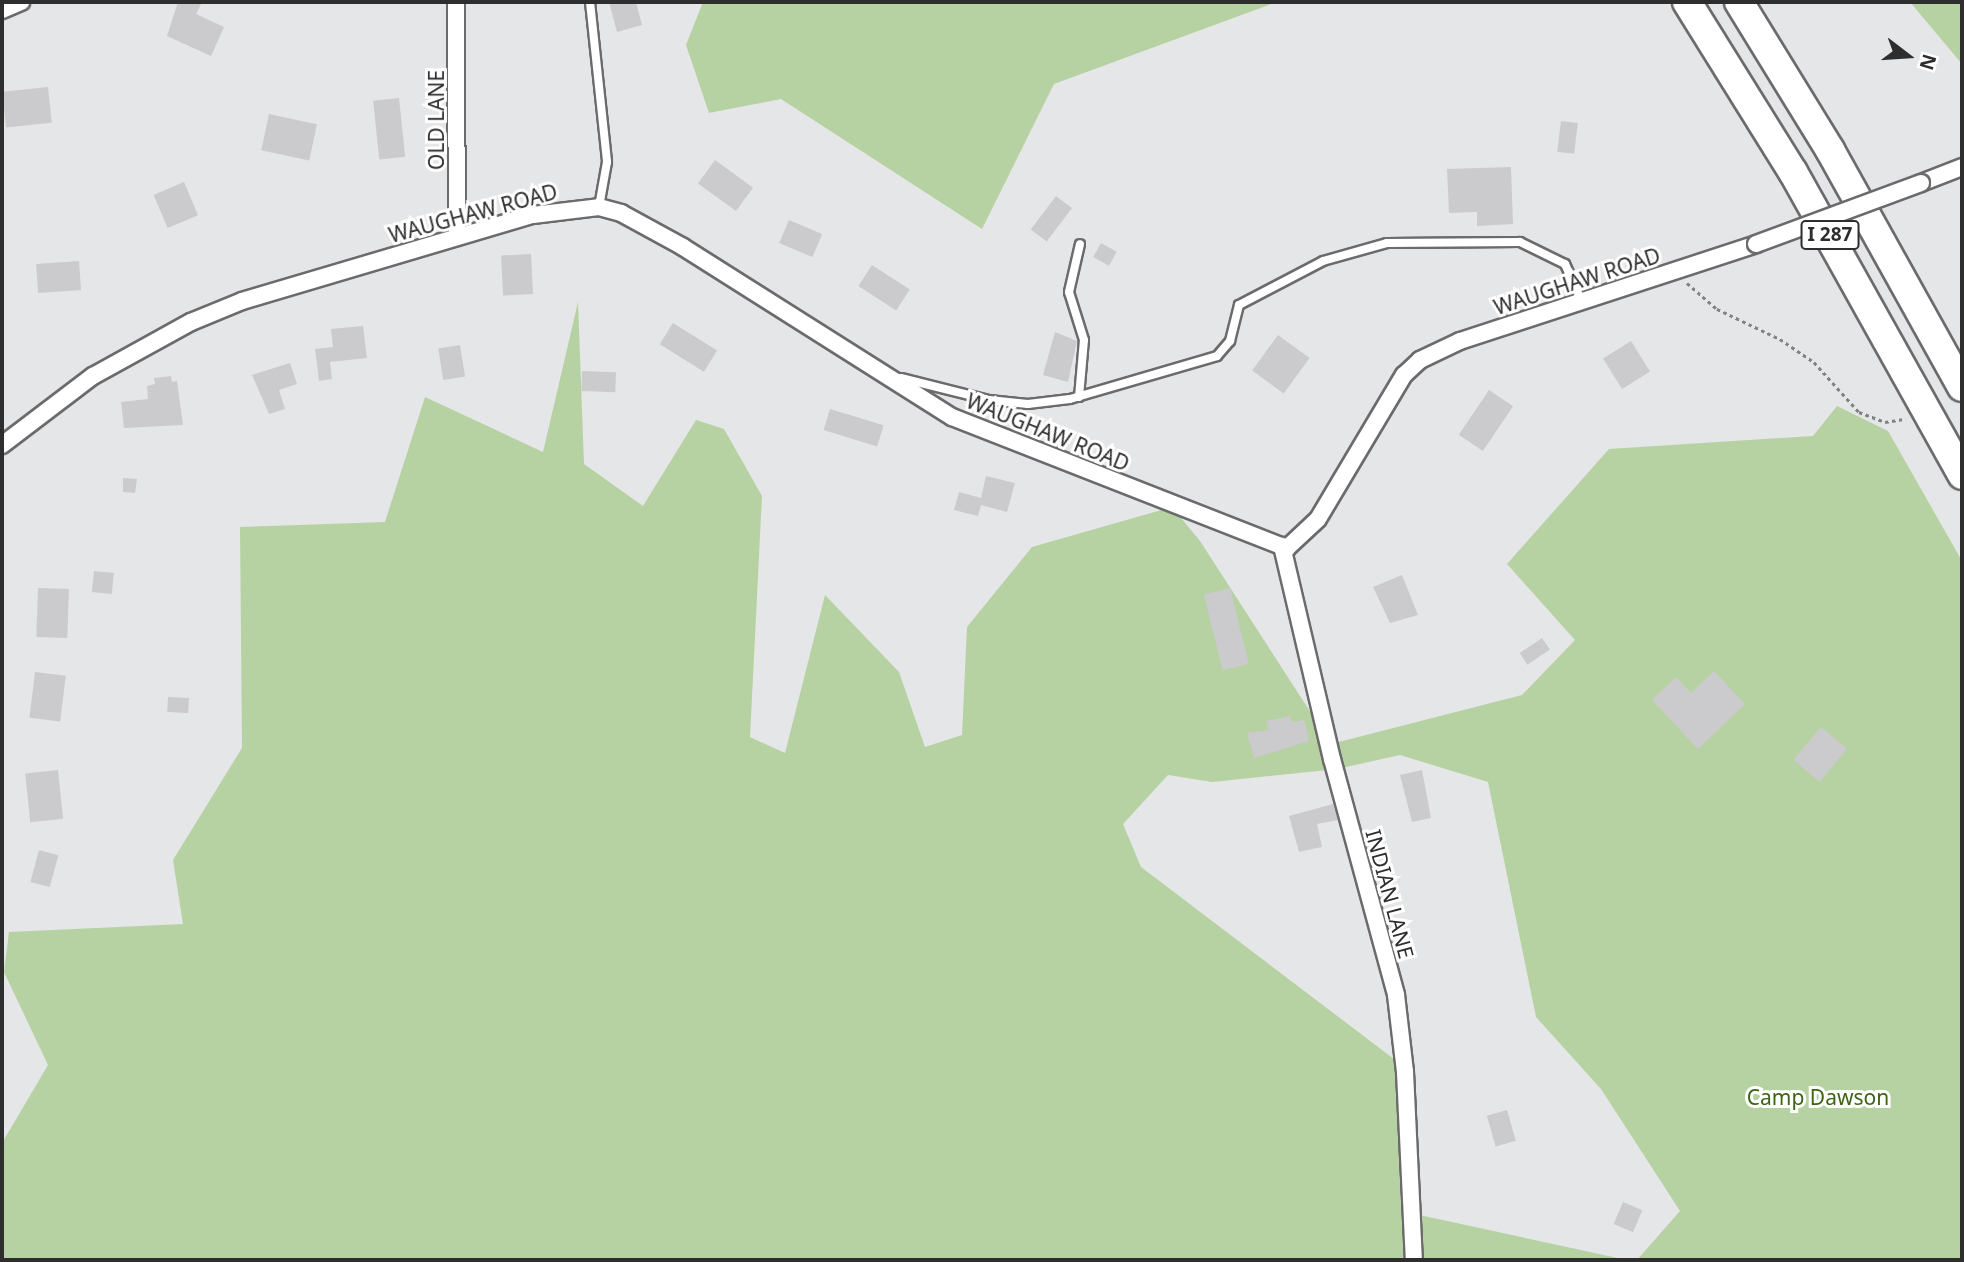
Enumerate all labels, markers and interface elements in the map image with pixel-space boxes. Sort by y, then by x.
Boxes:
north arrow [1873,21,1943,91]
text: N [1913,51,1943,73]
street label: OLD LANE [423,70,449,170]
street label: WAUGHAW ROAD [386,178,560,248]
road number: I 287 [1800,219,1860,250]
street label: WAUGHAW ROAD [1491,242,1663,320]
street label: WAUGHAW ROAD [963,388,1133,476]
street label: INDIAN LANE [1361,827,1419,961]
park label: Camp Dawson [1747,1084,1889,1110]

